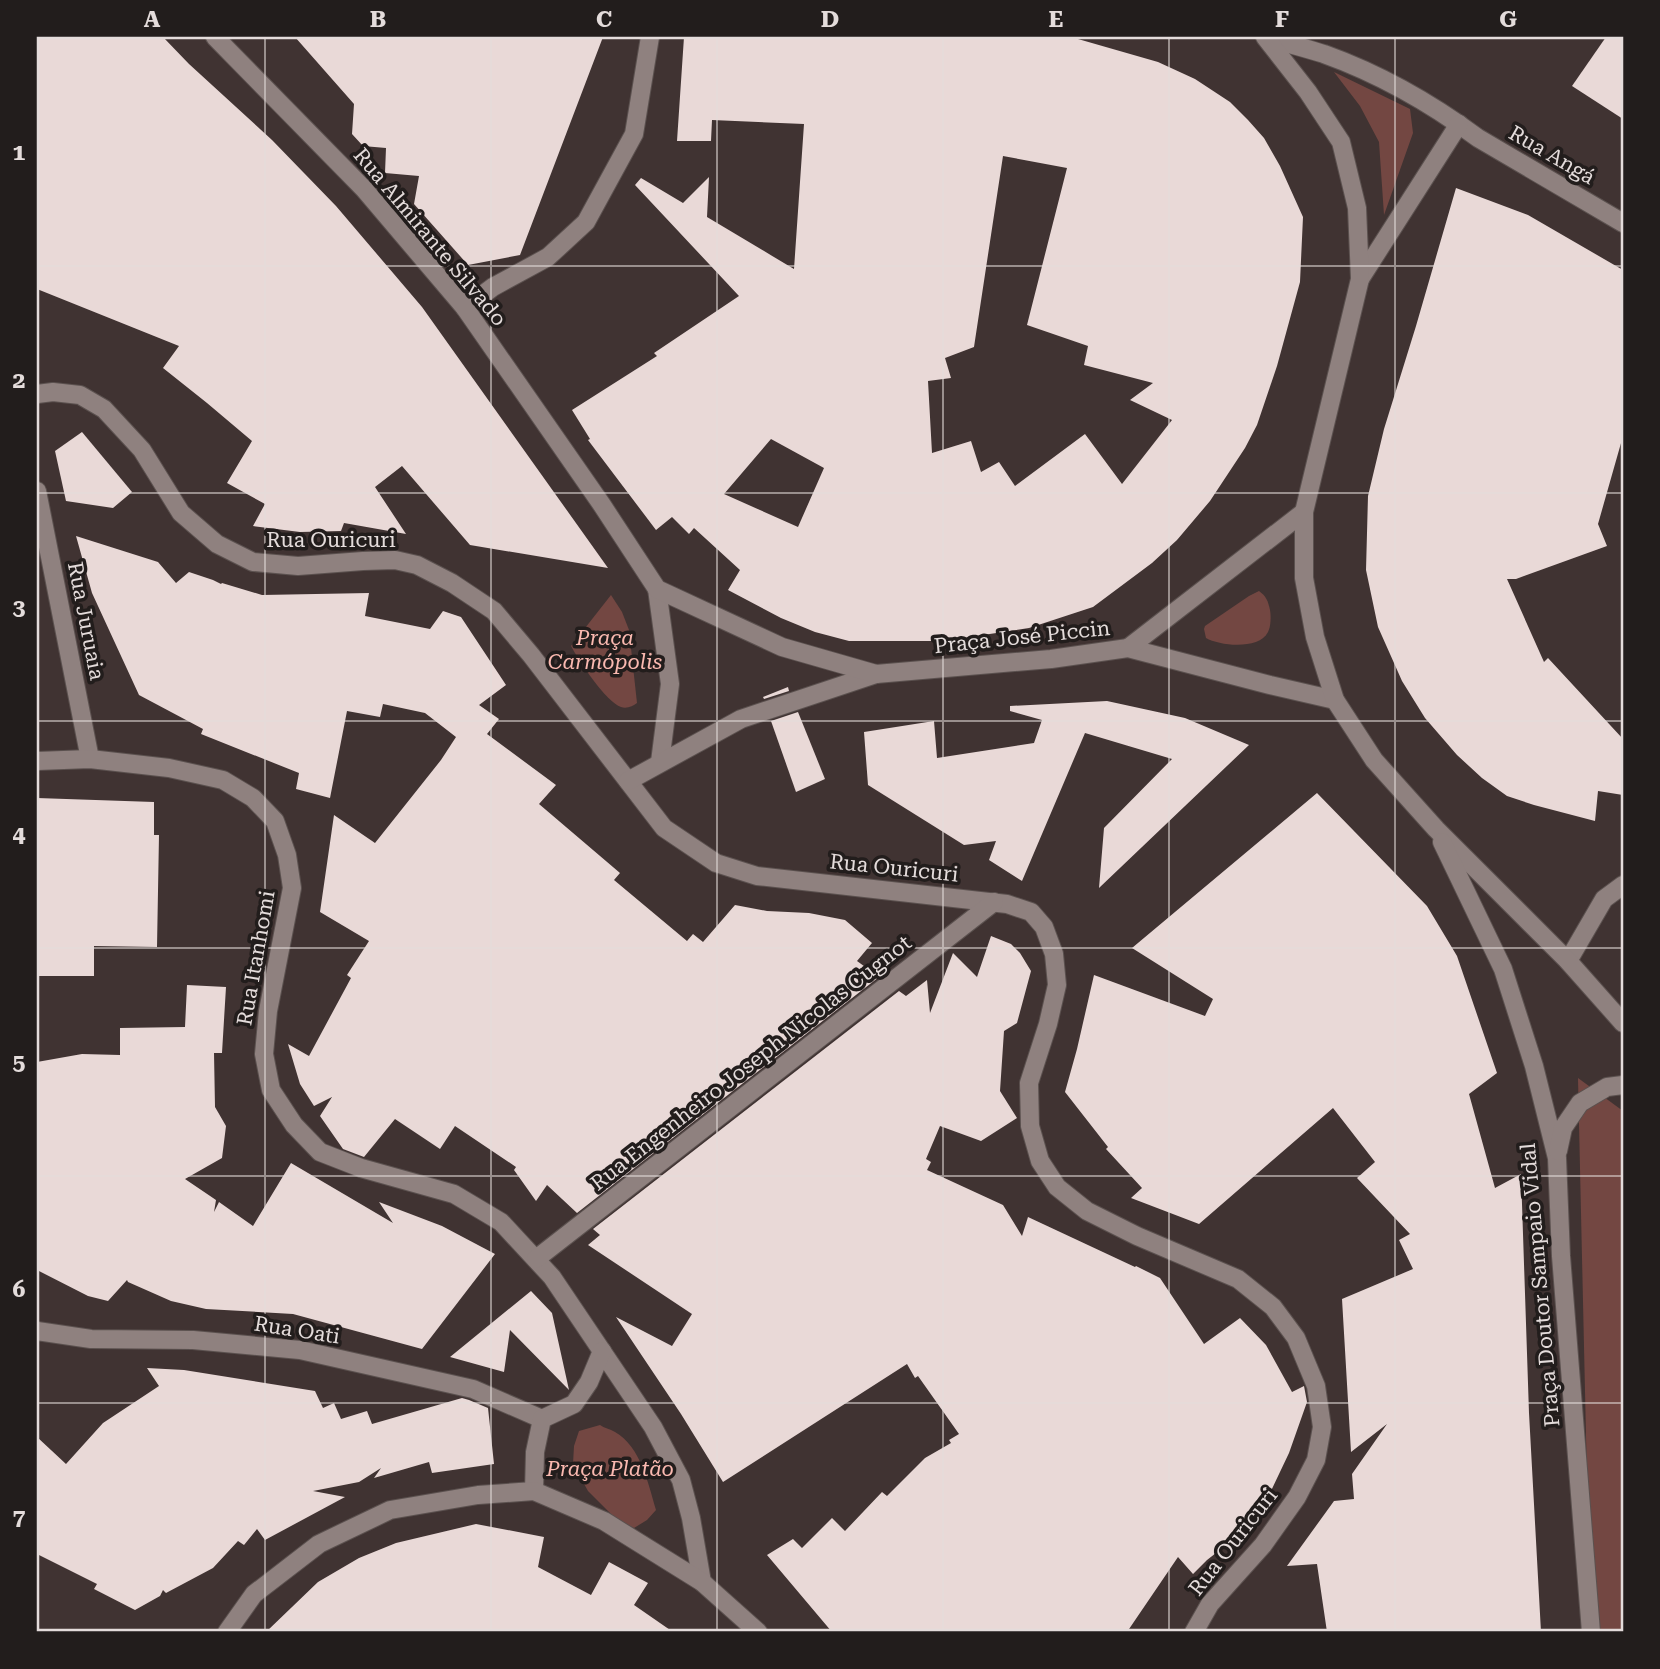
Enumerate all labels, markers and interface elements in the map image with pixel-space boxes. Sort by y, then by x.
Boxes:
text: A [144,6,161,33]
text: B [370,6,386,33]
text: C [596,6,612,33]
text: D [821,6,839,33]
text: E [1049,6,1063,33]
text: F [1275,6,1289,33]
text: G [1499,6,1517,33]
street label: Rua Angá [1505,121,1600,189]
text: 1 [13,139,26,166]
street label: Rua Almirante Silvado [349,143,511,331]
text: 2 [13,367,25,394]
street label: Rua Ouricuri [266,528,396,552]
street label: Rua Juruaia [63,560,109,683]
text: 3 [13,594,26,621]
street label: Praça José Piccin [933,616,1112,658]
park label: Praça Carmópolis [548,626,663,674]
text: 4 [13,821,26,848]
street label: Rua Ouricuri [828,849,960,887]
street label: Rua Itanhomi [232,888,280,1027]
street label: Rua Engenheiro Joseph Nicolas Cugnot [586,930,916,1196]
text: 5 [13,1049,26,1076]
street label: Praça Doutor Sampaio Vidal [1516,1142,1564,1428]
text: 6 [13,1276,26,1303]
street label: Rua Oati [252,1311,342,1349]
park label: Praça Platão [545,1457,674,1481]
street label: Rua Ouricuri [1184,1483,1282,1600]
text: 7 [13,1504,26,1531]

